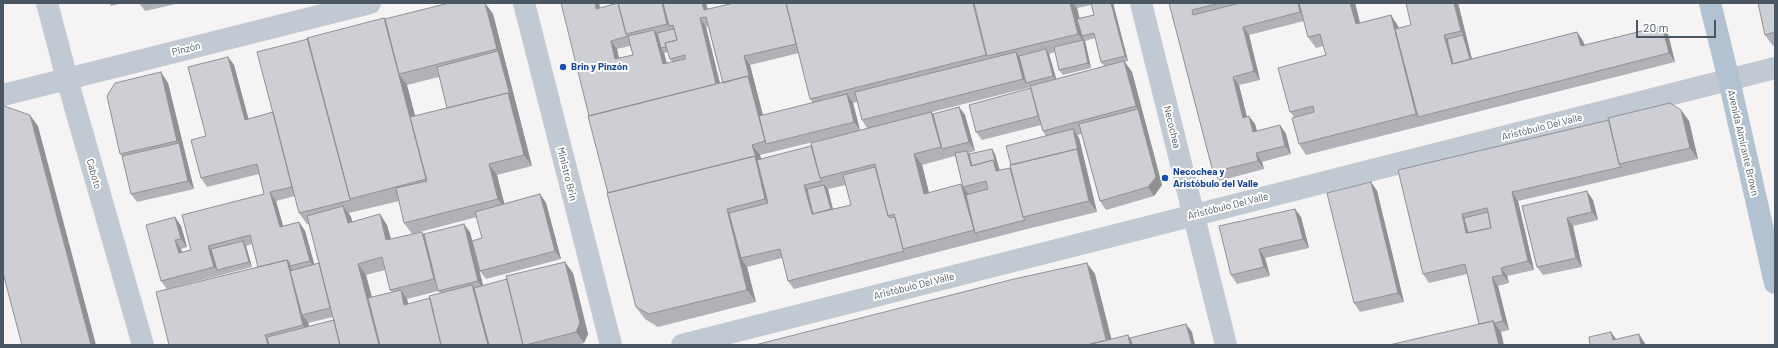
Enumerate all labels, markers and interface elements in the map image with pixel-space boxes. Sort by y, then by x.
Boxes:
scale bar [1638,12,1718,38]
text: 20 m [1643,20,1669,34]
street label: Pinzón [170,40,202,58]
place label: Brin y Pinzón [571,61,628,73]
marker: Brin y Pinzón [558,62,568,72]
street label: Avenida Almirante Brown [1725,89,1761,197]
street label: Necochea [1161,104,1183,150]
street label: Aristóbulo Del Valle [1500,111,1584,143]
street label: Ministro Brin [555,146,579,202]
street label: Caboto [84,158,104,190]
place label: Necochea y Aristóbulo del Valle [1173,166,1258,190]
marker: Necochea y Aristóbulo del Valle [1160,173,1170,183]
street label: Aristóbulo Del Valle [1186,190,1270,222]
street label: Aristóbulo Del Valle [872,270,956,302]

